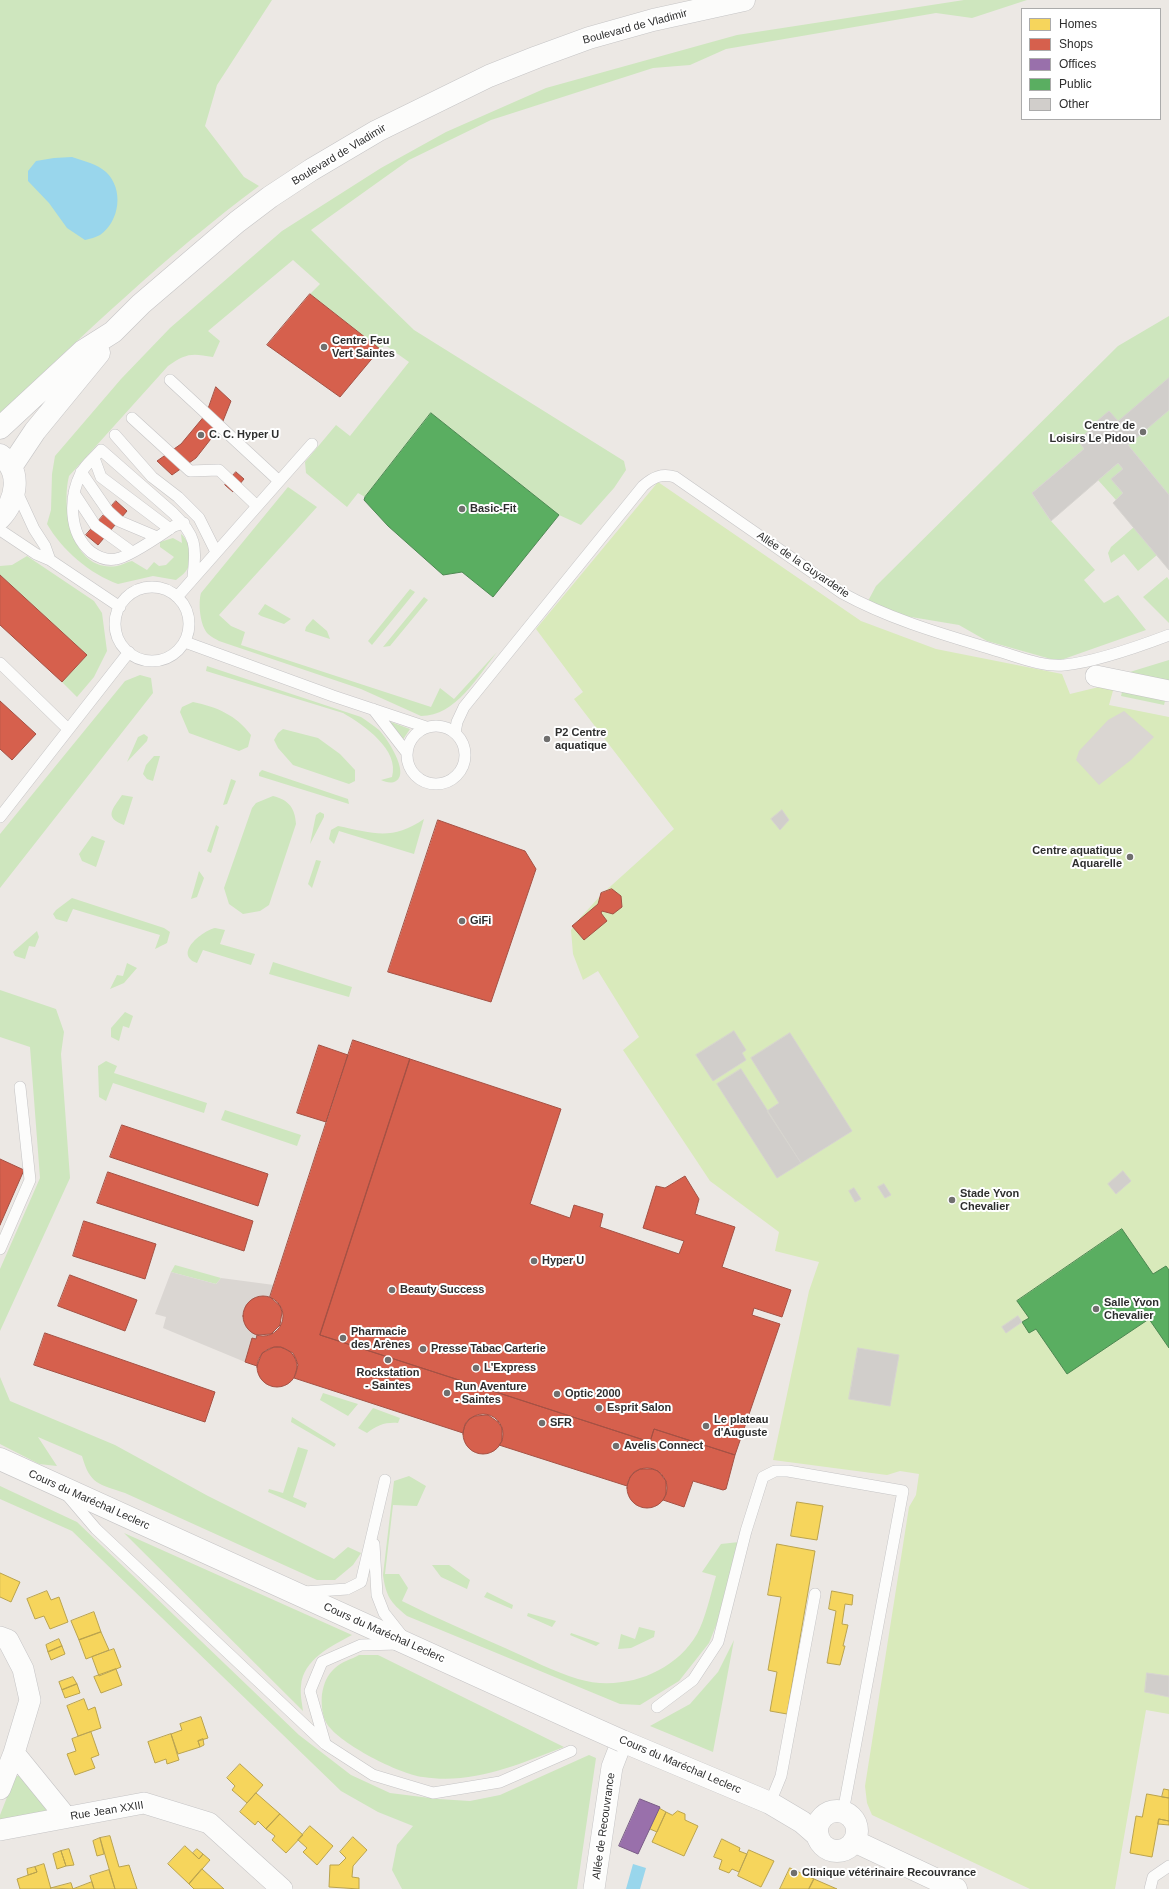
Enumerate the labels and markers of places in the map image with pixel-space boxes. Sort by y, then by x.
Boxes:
place label: Centre Feu Vert Saintes [332,334,395,360]
marker: Centre Feu Vert Saintes [319,342,329,352]
place label: Centre de Loisirs Le Pidou [1049,419,1135,445]
marker: Centre de Loisirs Le Pidou [1138,427,1148,437]
place label: C. C. Hyper U [209,428,279,442]
marker: C. C. Hyper U [196,430,206,440]
place label: Basic-Fit [470,502,516,516]
marker: Basic-Fit [457,504,467,514]
place label: P2 Centre aquatique [555,726,607,752]
marker: P2 Centre aquatique [542,734,552,744]
place label: Centre aquatique Aquarelle [1032,844,1122,870]
marker: Centre aquatique Aquarelle [1125,852,1135,862]
place label: GiFi [470,914,491,928]
marker: GiFi [457,916,467,926]
place label: Stade Yvon Chevalier [960,1187,1019,1213]
marker: Stade Yvon Chevalier [947,1195,957,1205]
place label: Hyper U [542,1254,584,1268]
marker: Hyper U [529,1256,539,1266]
place label: Beauty Success [400,1283,484,1297]
marker: Beauty Success [387,1285,397,1295]
place label: Salle Yvon Chevalier [1104,1296,1159,1322]
marker: Salle Yvon Chevalier [1091,1304,1101,1314]
place label: Pharmacie des Arènes [351,1325,410,1351]
marker: Pharmacie des Arènes [338,1333,348,1343]
place label: Presse Tabac Carterie [431,1342,546,1356]
marker: Presse Tabac Carterie [418,1344,428,1354]
marker: Rockstation - Saintes [383,1355,393,1365]
place label: L'Express [484,1361,536,1375]
marker: L'Express [471,1363,481,1373]
place label: Rockstation - Saintes [357,1366,419,1392]
place label: Run Aventure - Saintes [455,1380,527,1406]
place label: Optic 2000 [565,1387,621,1401]
marker: Run Aventure - Saintes [442,1388,452,1398]
marker: Optic 2000 [552,1389,562,1399]
place label: Esprit Salon [607,1401,671,1415]
marker: Esprit Salon [594,1403,604,1413]
place label: Le plateau d'Auguste [714,1413,768,1439]
place label: SFR [550,1416,572,1430]
marker: SFR [537,1418,547,1428]
marker: Le plateau d'Auguste [701,1421,711,1431]
place label: Avelis Connect [624,1439,703,1453]
marker: Avelis Connect [611,1441,621,1451]
place label: Clinique vétérinaire Recouvrance [802,1866,976,1880]
marker: Clinique vétérinaire Recouvrance [789,1868,799,1878]

